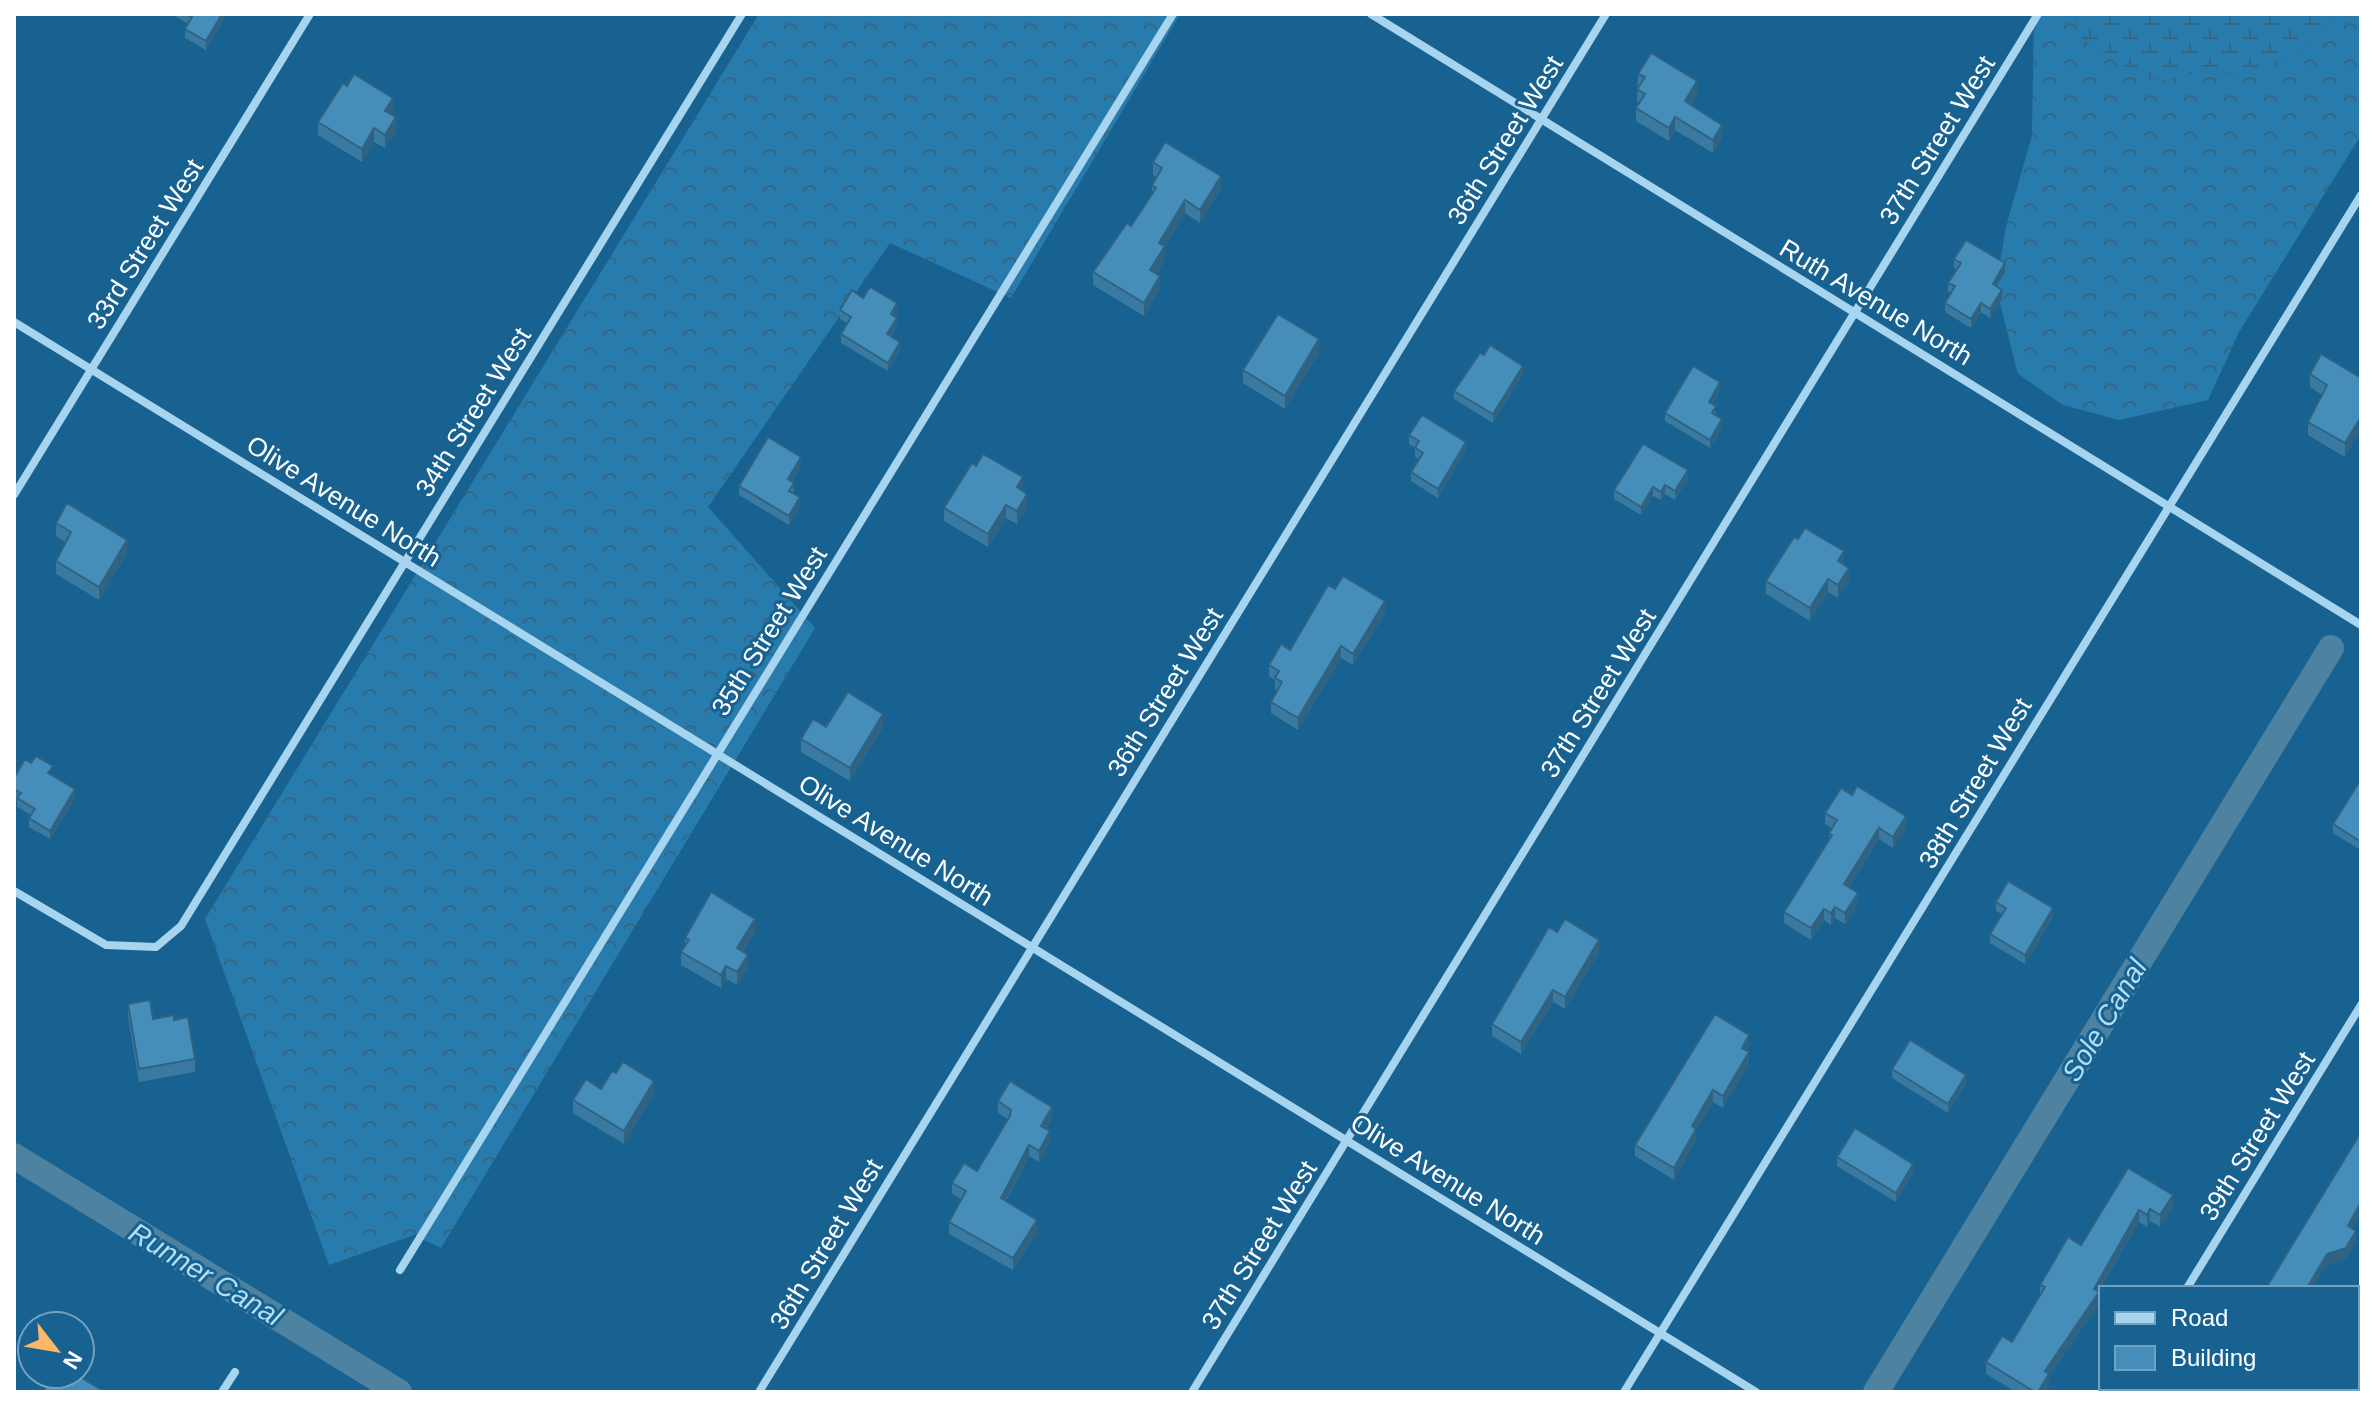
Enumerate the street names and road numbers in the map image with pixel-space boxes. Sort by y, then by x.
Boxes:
street label: 36th Street West [1441,49,1569,230]
street label: 37th Street West [1873,49,2001,230]
street label: 33rd Street West [81,153,210,334]
street label: Ruth Avenue North [1774,233,1978,371]
street label: 34th Street West [409,321,537,502]
street label: Olive Avenue North [241,429,447,573]
street label: 35th Street West [705,540,833,721]
street label: 36th Street West [1101,601,1229,782]
street label: 37th Street West [1534,602,1662,783]
street label: 38th Street West [1912,692,2038,874]
street label: Olive Avenue North [793,768,999,912]
street label: 39th Street West [2193,1045,2321,1226]
street label: Olive Avenue North [1345,1107,1551,1251]
street label: 36th Street West [763,1153,889,1335]
street label: 37th Street West [1195,1154,1323,1335]

